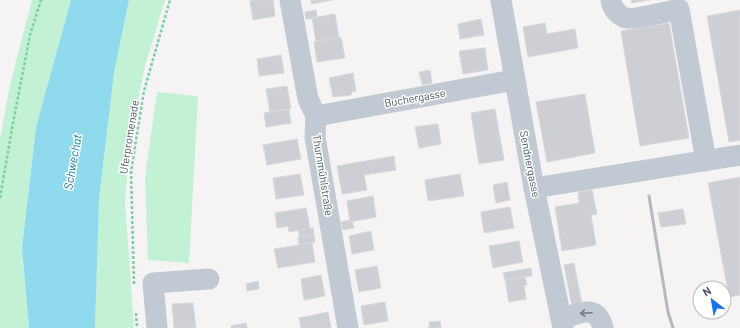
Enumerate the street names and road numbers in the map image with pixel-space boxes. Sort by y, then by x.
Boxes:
street label: Buchergasse [383,86,447,109]
street label: Uferpromenade [116,99,141,175]
street label: Sendnergasse [518,130,543,198]
street label: Thurnmühlstraße [311,133,336,217]

